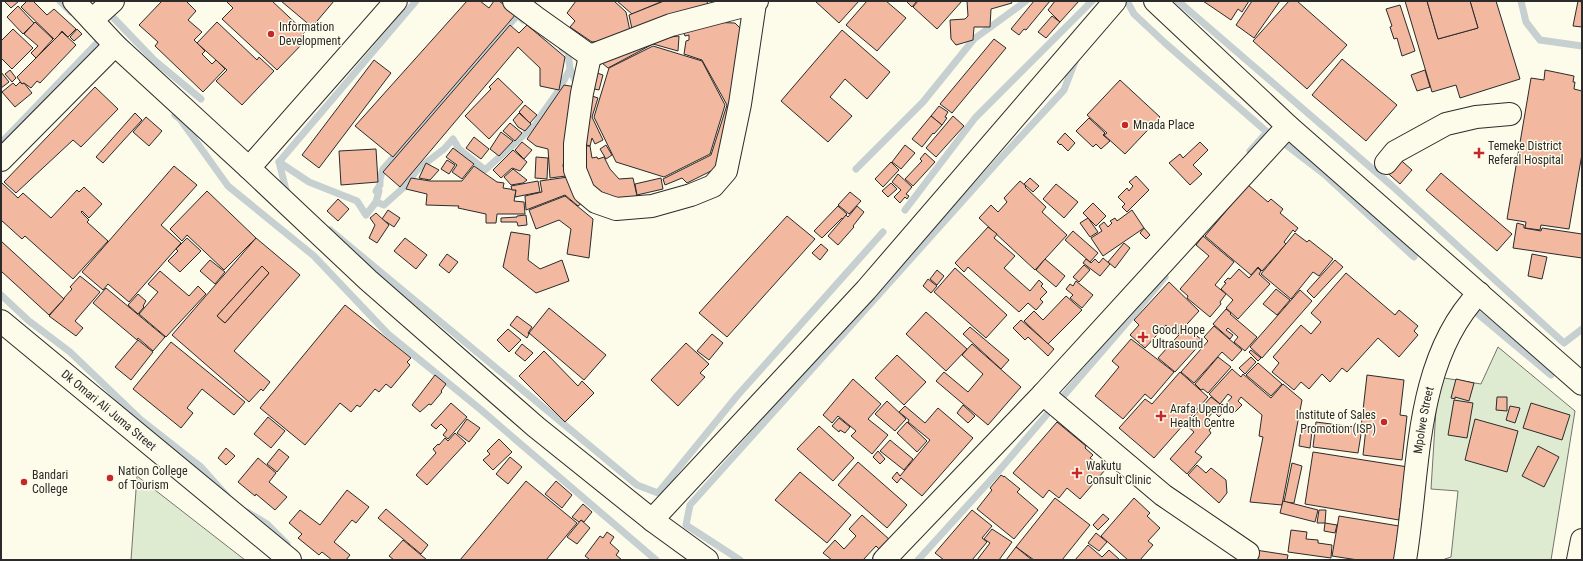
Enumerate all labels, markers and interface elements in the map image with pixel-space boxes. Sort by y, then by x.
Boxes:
place label: Information Development [279,20,341,48]
marker: Information Development [266,29,276,39]
place label: Mnada Place [1133,118,1195,132]
marker: Mnada Place [1120,120,1130,130]
place label: Temeke District Referal Hospital [1488,139,1564,167]
marker: Temeke District Referal Hospital [1473,147,1485,159]
place label: Good Hope Ultrasound [1152,323,1205,351]
marker: Good Hope Ultrasound [1137,331,1149,343]
street label: Dk Omari Ali Juma Street [59,367,159,454]
street label: Mpolwe Street [1411,385,1437,455]
place label: Arafa Upendo Health Centre [1170,402,1235,430]
place label: Institute of Sales Promotion (ISP) [1296,408,1376,436]
marker: Arafa Upendo Health Centre [1155,410,1167,422]
marker: Institute of Sales Promotion (ISP) [1379,417,1389,427]
place label: Wakutu Consult Clinic [1086,459,1152,487]
place label: Nation College of Tourism [118,464,188,492]
marker: Wakutu Consult Clinic [1071,467,1083,479]
place label: Bandari College [32,468,68,496]
marker: Nation College of Tourism [105,473,115,483]
marker: Bandari College [19,477,29,487]

